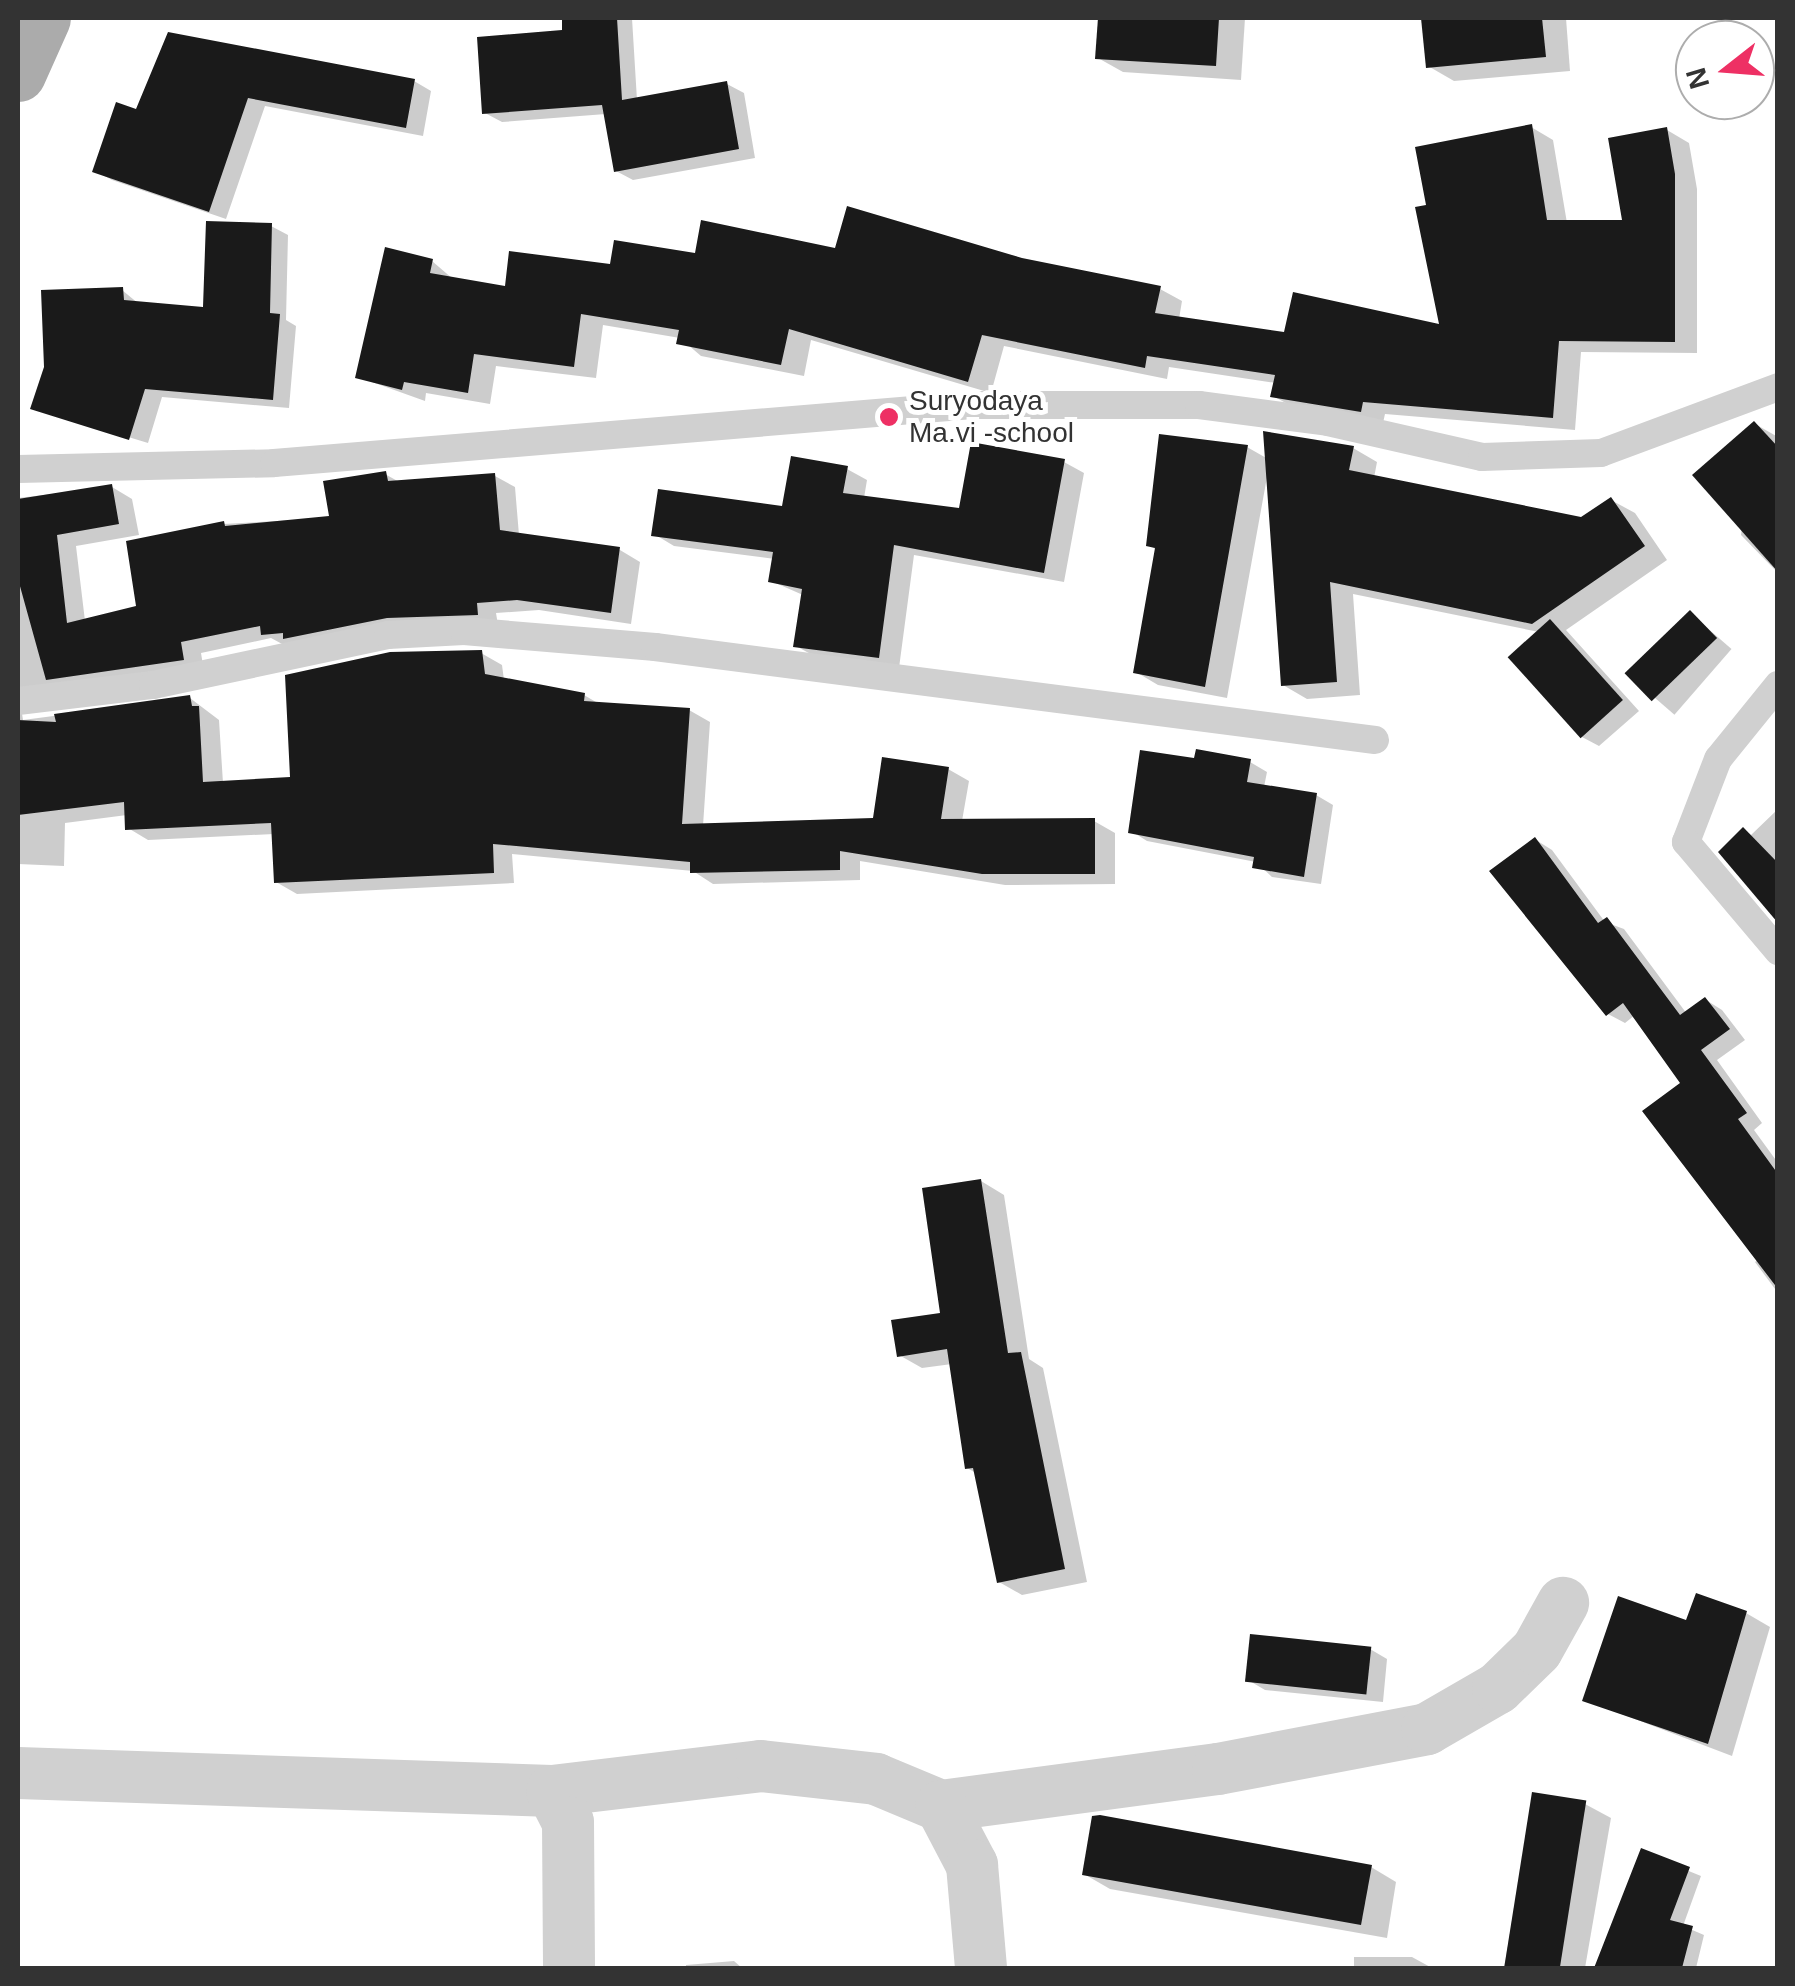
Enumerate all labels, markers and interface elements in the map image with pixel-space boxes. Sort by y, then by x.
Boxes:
north arrow [1675,20,1775,120]
text: N [1680,64,1716,93]
place label: Suryodaya Ma.vi -school [909,384,1074,450]
marker: Suryodaya Ma.vi -school [878,406,900,428]

